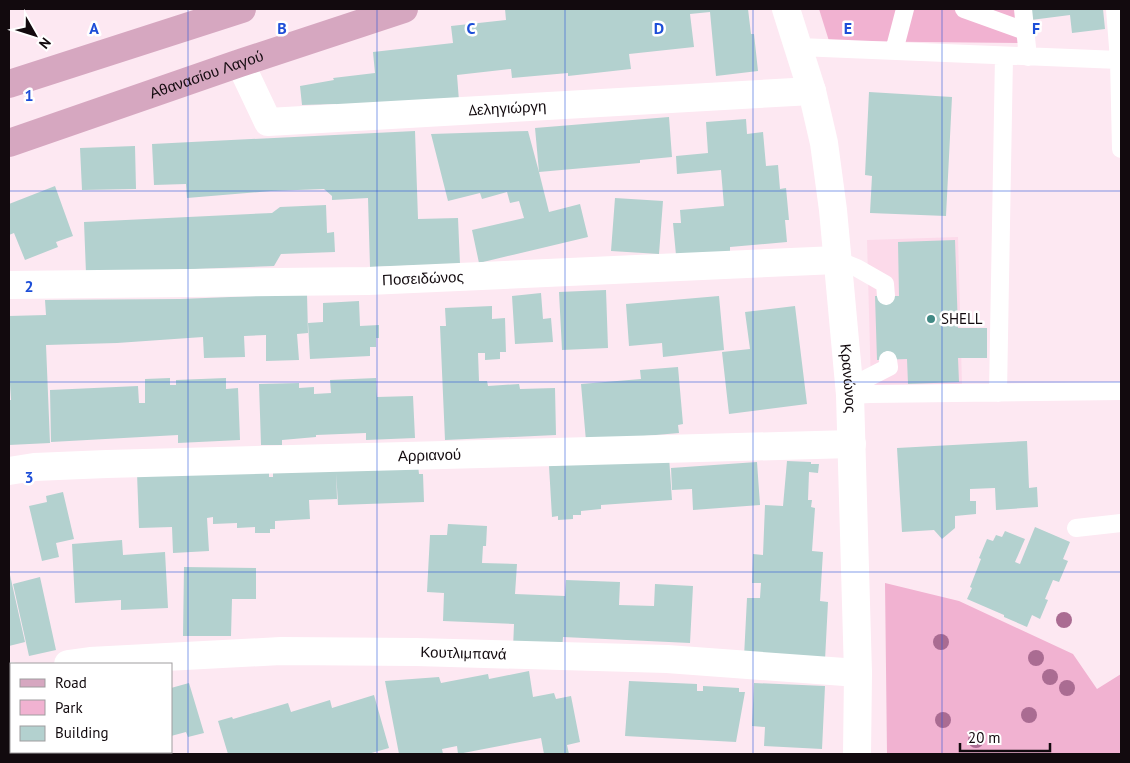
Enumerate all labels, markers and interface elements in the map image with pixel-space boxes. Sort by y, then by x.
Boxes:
north arrow [10,10,60,60]
text: A [89,18,99,38]
text: B [277,18,287,38]
text: C [467,18,476,38]
text: D [654,18,664,38]
text: E [844,18,852,38]
text: F [1032,18,1040,38]
text: N [35,34,55,52]
street label: Αθανασίου Λαγού [147,46,266,103]
text: 1 [24,85,34,105]
street label: Δεληγιώργη [468,96,547,120]
street label: Ποσειδώνος [382,267,464,289]
text: 2 [24,276,34,296]
place label: SHELL [941,309,983,328]
marker: SHELL [925,313,937,325]
street label: Κρανώνος [836,343,861,413]
street label: Αρριανού [398,444,461,465]
text: 3 [24,467,34,487]
street label: Κουτλιμπανά [420,642,507,664]
legend [10,663,172,753]
text: Road [55,673,87,692]
text: Park [55,698,83,717]
scale bar [960,720,1050,752]
text: Building [55,723,109,742]
text: 20 m [968,728,1001,747]

